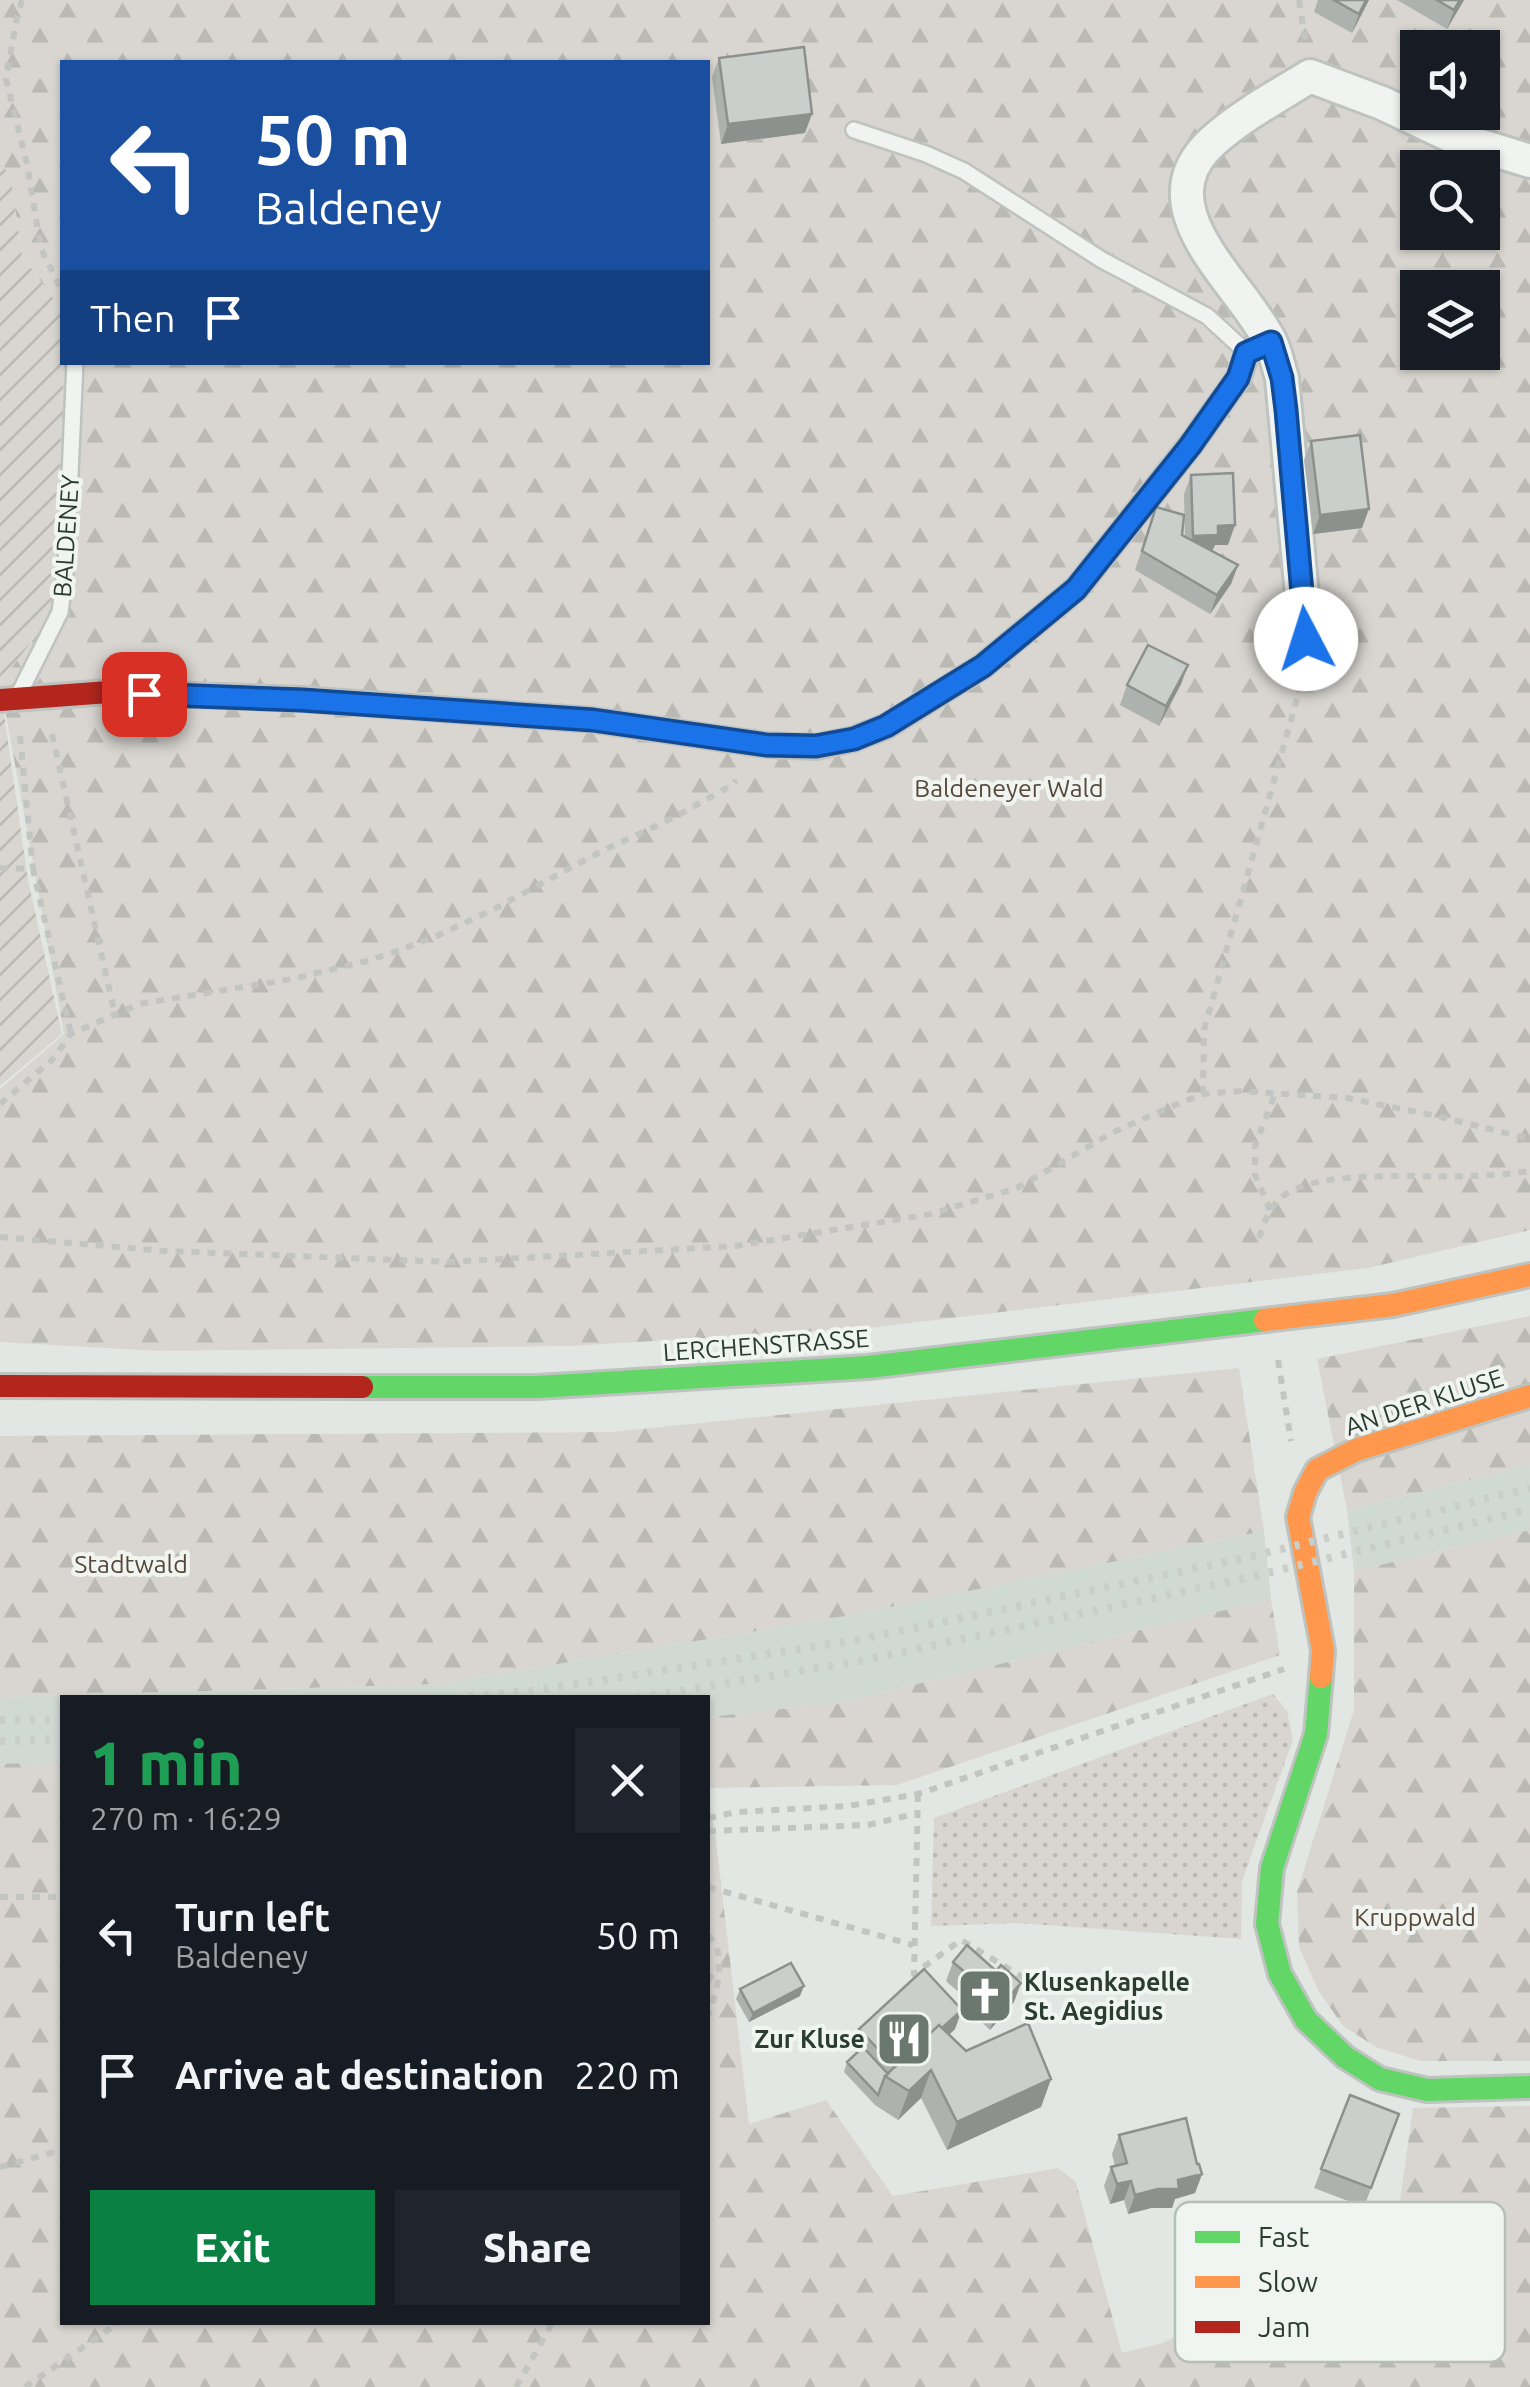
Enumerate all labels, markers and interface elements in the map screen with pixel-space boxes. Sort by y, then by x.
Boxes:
map controls [1400,30,1500,370]
button: sound [1400,30,1500,130]
icon: left [90,100,220,230]
text: 50 m [255,100,411,178]
button: search [1400,150,1500,250]
text: Baldeney [255,182,442,233]
button: layers [1400,270,1500,370]
icon: arrive [196,290,251,345]
text: Then [90,297,176,339]
street label: BALDENEY [48,473,84,598]
position arrow [1254,587,1358,691]
pin [102,652,187,737]
icon: arrive [117,667,172,722]
park label: Baldeneyer Wald [914,774,1104,802]
street label: LERCHENSTRASSE [662,1324,870,1366]
street label: AN DER KLUSE [1341,1363,1507,1441]
park label: Stadtwald [74,1550,188,1578]
button: close [575,1728,680,1833]
text: 1 min [90,1729,243,1796]
text: 270 m · 16:29 [90,1800,282,1836]
text: Turn left [175,1896,330,1938]
park label: Kruppwald [1354,1903,1476,1931]
icon: left [90,1908,145,1963]
text: 50 m [596,1914,680,1956]
text: Baldeney [175,1938,308,1974]
church icon: Klusenkapelle St. Aegidius [955,1966,1015,2026]
place label: Klusenkapelle St. Aegidius [1024,1968,1190,2025]
restaurant icon: Zur Kluse [874,2009,934,2069]
place label: Zur Kluse [754,2025,865,2053]
icon: arrive [90,2048,145,2103]
text: Arrive at destination [175,2054,544,2096]
text: 220 m [574,2054,680,2096]
button: Exit [90,2190,375,2305]
button: Share [395,2190,680,2305]
legend [1175,2202,1505,2362]
text: Fast [1258,2221,1309,2252]
text: Slow [1258,2266,1318,2297]
text: Jam [1258,2311,1310,2342]

